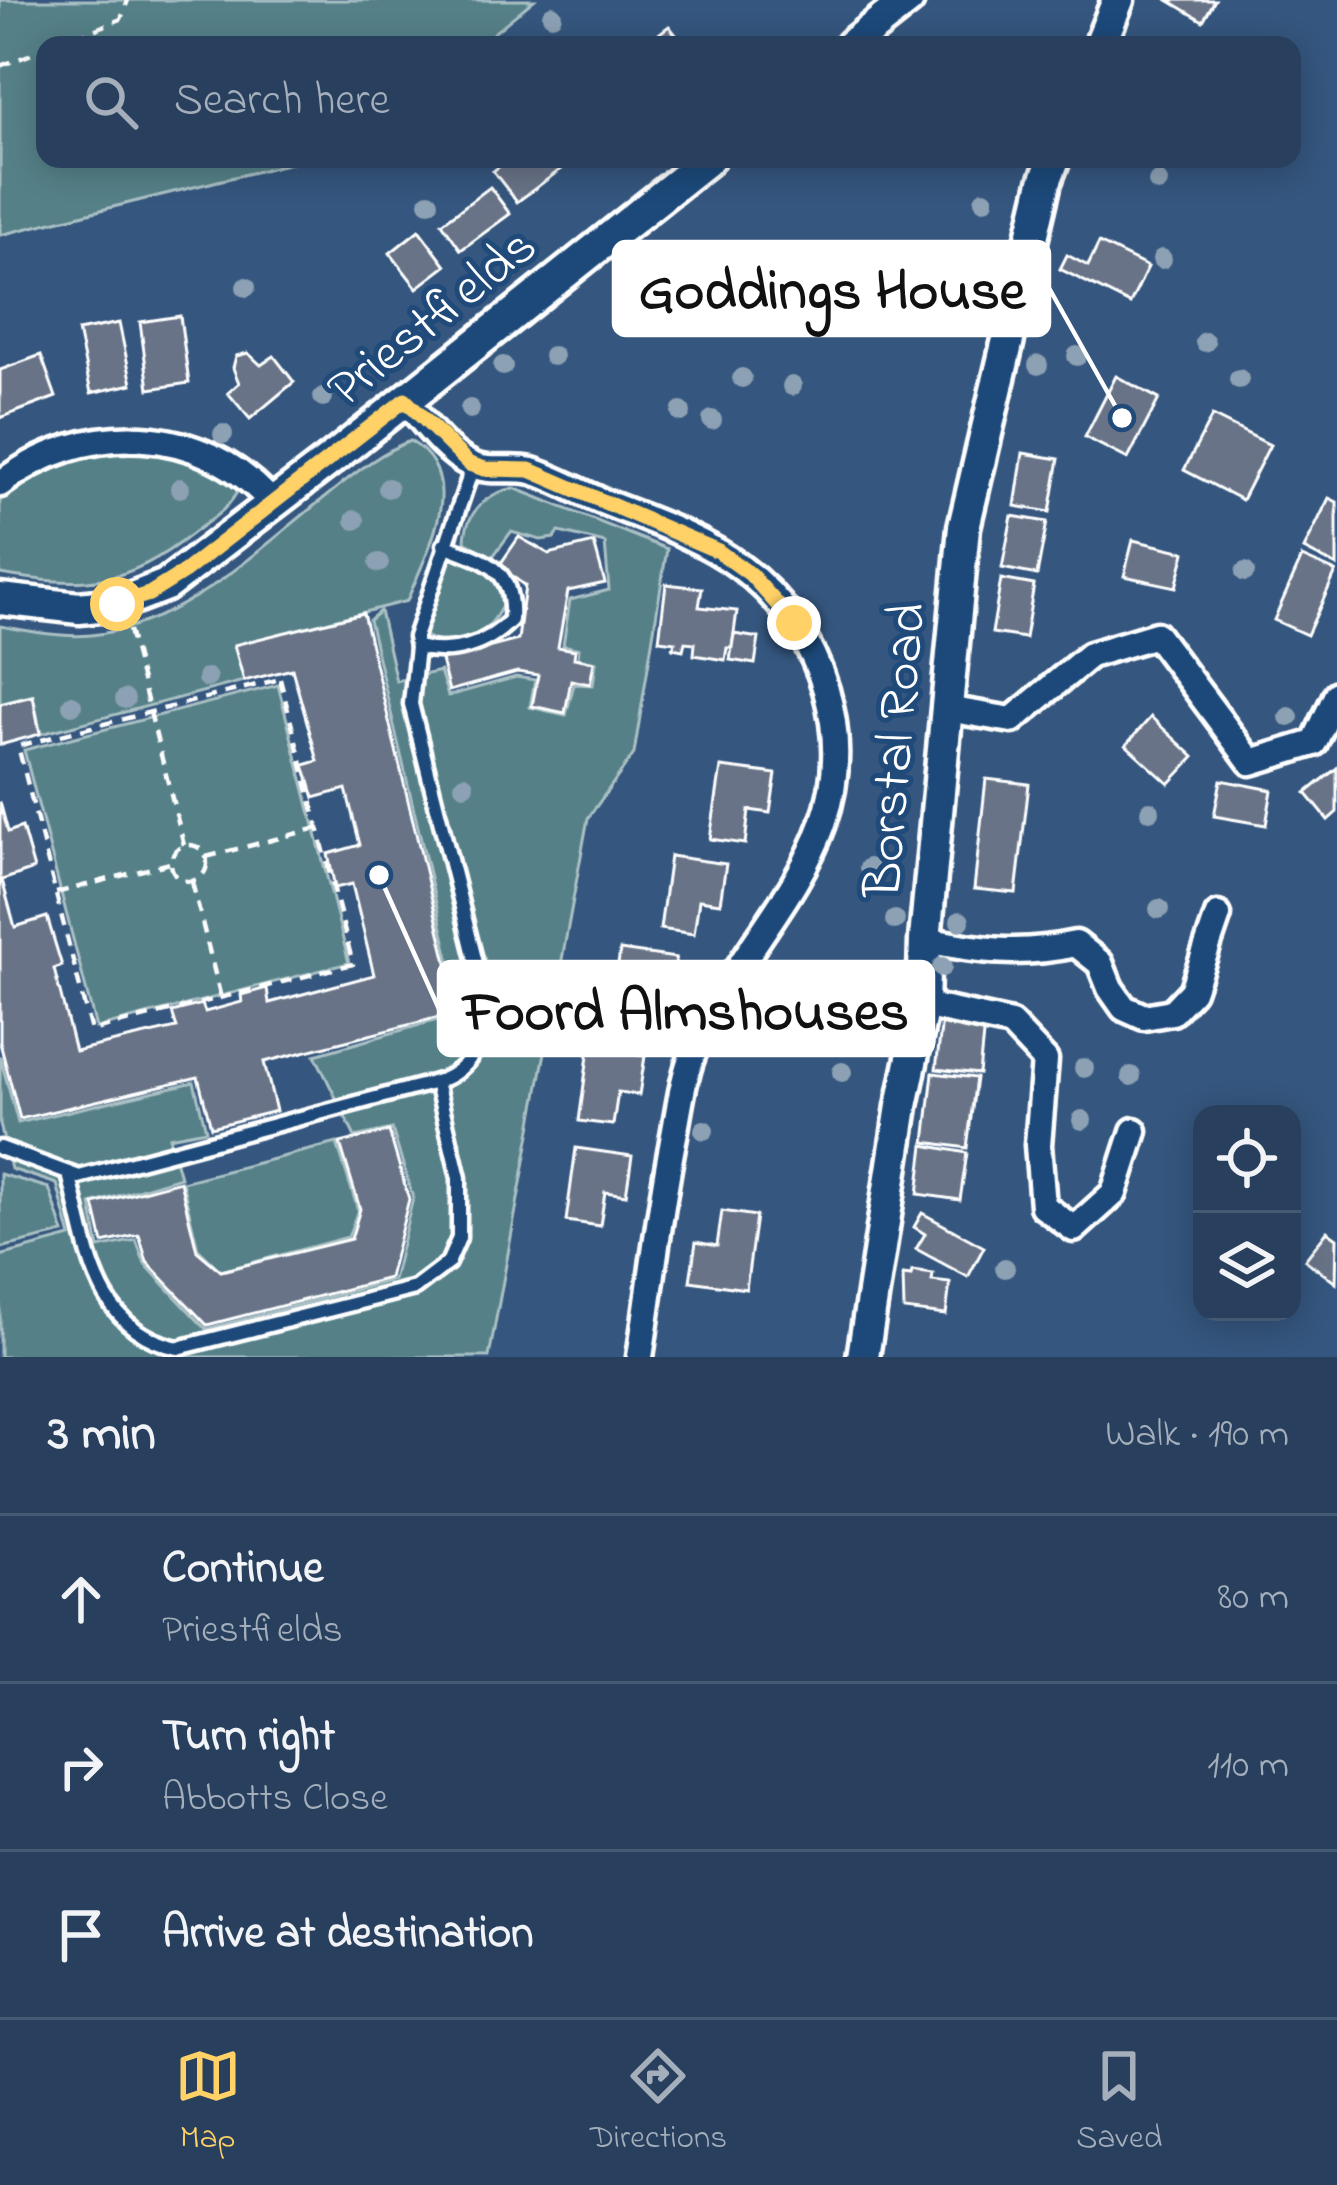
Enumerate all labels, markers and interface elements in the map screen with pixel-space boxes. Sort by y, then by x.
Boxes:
search box [36,36,1301,168]
icon: search [78,69,144,135]
text: Search here [174,69,390,135]
street label: Priestfields [312,211,556,429]
callout: Goddings House [614,242,1049,335]
text: Goddings House [639,253,1027,337]
route start [90,577,144,631]
route end [767,596,821,650]
street label: Borstal Road [846,600,950,903]
callout: Foord Almshouses [439,962,933,1055]
text: Foord Almshouses [460,974,909,1057]
map controls [1193,1105,1301,1321]
button: locate [1193,1105,1301,1213]
button: layers [1193,1213,1301,1321]
text: 3 min [48,1398,156,1473]
text: Walk · 190 m [1105,1407,1289,1464]
text: Continue [162,1537,323,1603]
icon: ahead [48,1566,114,1632]
text: 80 m [1218,1570,1289,1627]
text: Priestfields [162,1603,343,1660]
text: Turn right [162,1705,335,1771]
icon: right [48,1734,114,1800]
text: 110 m [1207,1738,1289,1795]
text: Abbotts Close [162,1771,388,1828]
icon: arrive [48,1902,114,1968]
text: Arrive at destination [162,1902,533,1968]
tab: Map [175,2043,241,2163]
tab: Directions [590,2043,727,2163]
tab: Saved [1076,2043,1162,2163]

